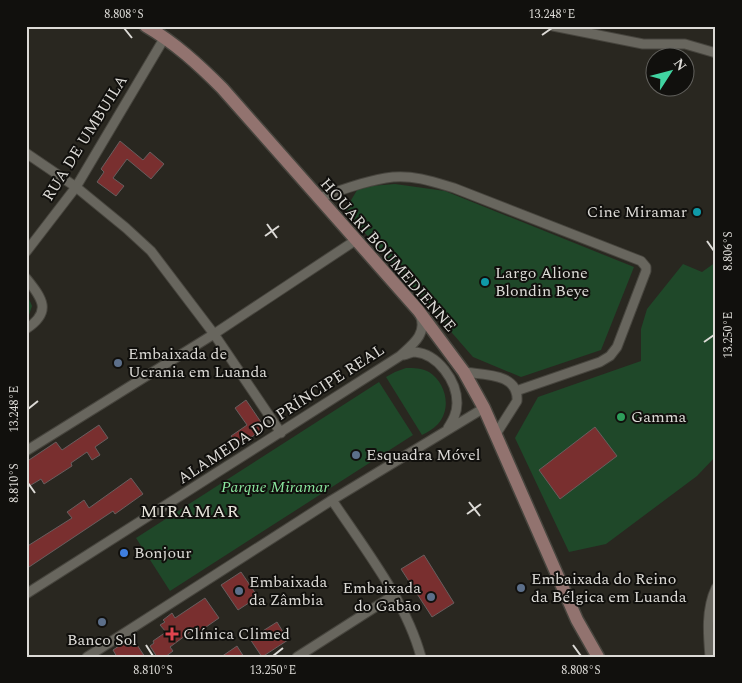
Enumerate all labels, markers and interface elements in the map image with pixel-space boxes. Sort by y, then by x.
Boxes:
text: 8.808°S [104,5,144,24]
text: 13.248°E [529,5,575,24]
north arrow [644,48,694,98]
text: N [668,54,692,75]
street label: RUA DE UMBUILA [36,70,134,206]
street label: HOUARI BOUMEDIENNE [314,173,462,337]
place label: Cine Miramar [587,200,687,224]
marker: Cine Miramar [691,206,703,218]
text: 8.806°S [719,231,738,271]
place label: Largo Alione Blondin Beye [495,261,589,303]
marker: Largo Alione Blondin Beye [479,276,491,288]
text: 13.250°E [719,312,738,358]
street label: ALAMEDA DO PRÍNCIPE REAL [173,338,389,490]
place label: Embaixada de Ucrania em Luanda [128,342,267,384]
marker: Embaixada de Ucrania em Luanda [112,357,124,369]
text: 13.248°E [5,386,24,432]
place label: Gamma [631,405,687,429]
marker: Gamma [615,411,627,423]
place label: Esquadra Móvel [366,443,480,467]
marker: Esquadra Móvel [350,449,362,461]
text: 8.810°S [5,463,24,503]
park label: Parque Miramar [221,475,329,499]
district label: MIRAMAR [140,498,240,525]
place label: Bonjour [134,541,192,565]
marker: Bonjour [118,547,130,559]
place label: Embaixada do Reino da Bélgica em Luanda [531,567,687,609]
place label: Embaixada da Zâmbia [249,570,328,612]
place label: Embaixada do Gabão [343,576,421,618]
marker: Embaixada do Reino da Bélgica em Luanda [515,582,527,594]
marker: Embaixada da Zâmbia [233,585,245,597]
marker: Embaixada do Gabão [425,591,437,603]
marker: Banco Sol [96,616,108,628]
place label: Clínica Climed [183,622,290,646]
marker: Clínica Climed [165,627,179,641]
place label: Banco Sol [67,628,137,652]
text: 8.810°S [133,661,173,680]
text: 13.250°E [250,661,296,680]
text: 8.808°S [561,661,601,680]

